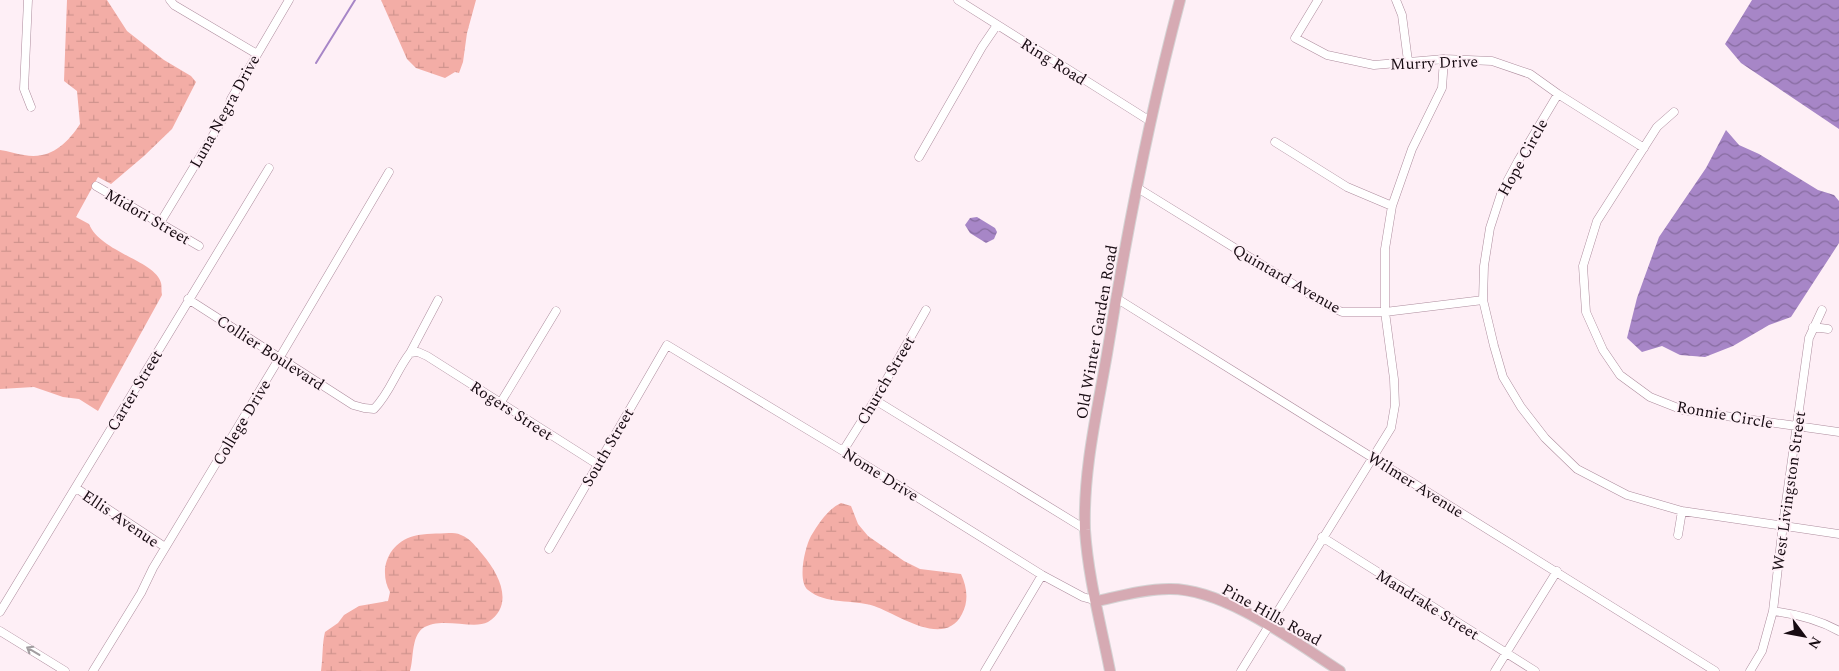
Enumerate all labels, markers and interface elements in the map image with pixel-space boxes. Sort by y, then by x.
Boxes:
street label: Ring Road [1016,32,1091,92]
street label: Murry Drive [1390,49,1478,77]
street label: Luna Negra Drive [184,50,266,173]
street label: Hope Circle [1492,114,1554,201]
street label: Midori Street [100,183,195,251]
street label: Quintard Avenue [1228,238,1345,320]
street label: Old Winter Garden Road [1070,243,1124,421]
street label: Collier Boulevard [212,309,329,397]
street label: Church Street [851,331,921,429]
street label: Carter Street [101,345,169,436]
street label: College Drive [207,375,277,470]
street label: Rogers Street [465,375,558,447]
street label: Ronnie Circle [1675,395,1775,435]
street label: South Street [576,403,640,491]
street label: West Livingston Street [1766,409,1812,573]
street label: Nome Drive [838,442,923,508]
street label: Wilmer Avenue [1363,446,1468,524]
street label: Ellis Avenue [77,484,164,554]
street label: Mandrake Street [1371,563,1484,646]
street label: Pine Hills Road [1217,578,1326,652]
north arrow [1779,611,1829,661]
text: N [1803,632,1827,653]
one-way arrow [26,646,40,656]

